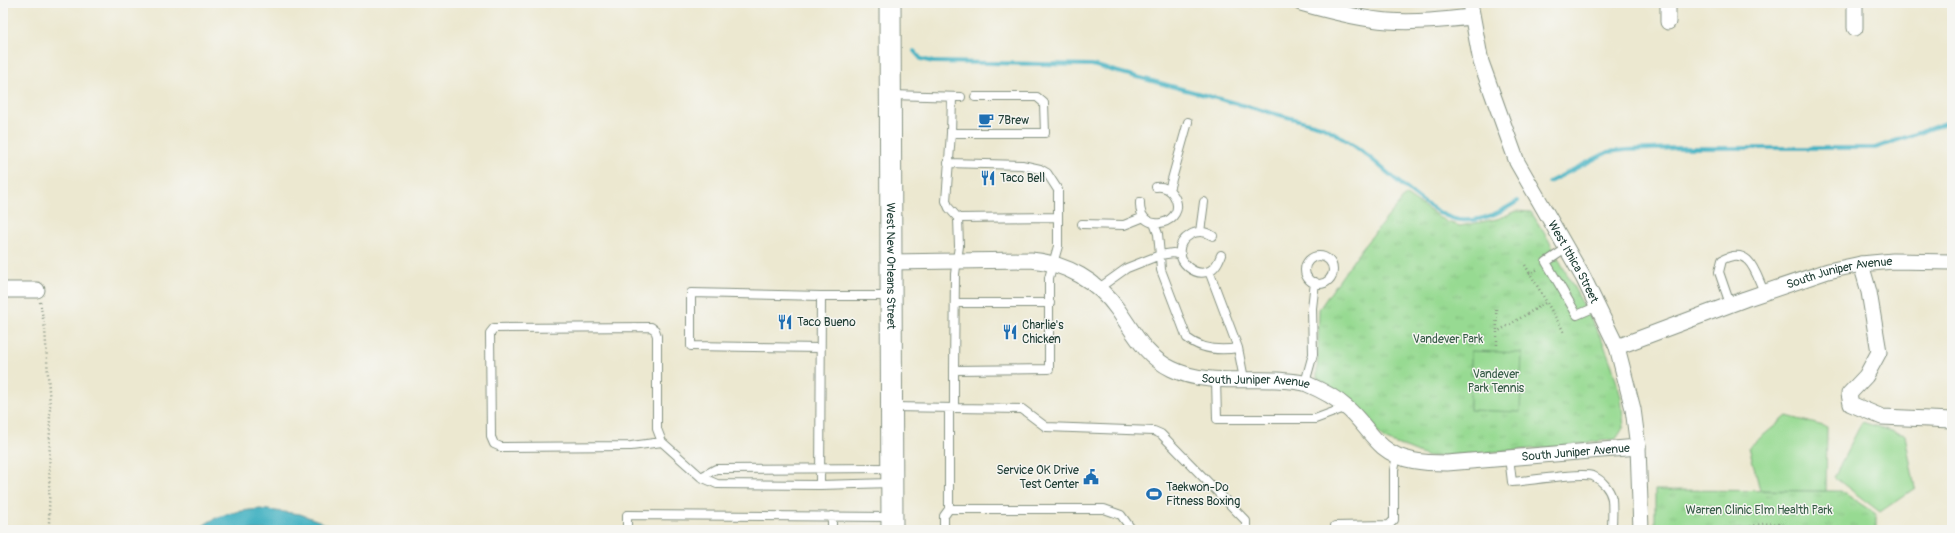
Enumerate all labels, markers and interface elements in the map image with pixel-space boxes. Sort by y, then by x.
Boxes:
cafe icon: 7Brew [977,111,995,129]
place label: 7Brew [998,113,1029,128]
restaurant icon: Taco Bell [979,169,997,187]
place label: Taco Bell [1000,171,1045,186]
street label: West New Orleans Street [883,203,899,330]
street label: West Ithica Street [1545,218,1602,306]
street label: South Juniper Avenue [1784,254,1893,292]
restaurant icon: Taco Bueno [776,313,794,331]
place label: Taco Bueno [797,315,856,330]
place label: Charlie's Chicken [1022,318,1064,347]
restaurant icon: Charlie's Chicken [1001,323,1019,341]
park label: Vandever Park [1413,332,1483,347]
park label: Vandever Park Tennis [1468,367,1525,396]
street label: South Juniper Avenue [1200,371,1312,392]
street label: South Juniper Avenue [1521,440,1630,464]
place label: Service OK Drive Test Center [997,463,1080,492]
public building icon: Service OK Drive Test Center [1082,468,1100,486]
place label: Taekwon-Do Fitness Boxing [1166,480,1240,509]
sports icon: Taekwon-Do Fitness Boxing [1145,485,1163,503]
park label: Warren Clinic Elm Health Park [1685,503,1833,518]

